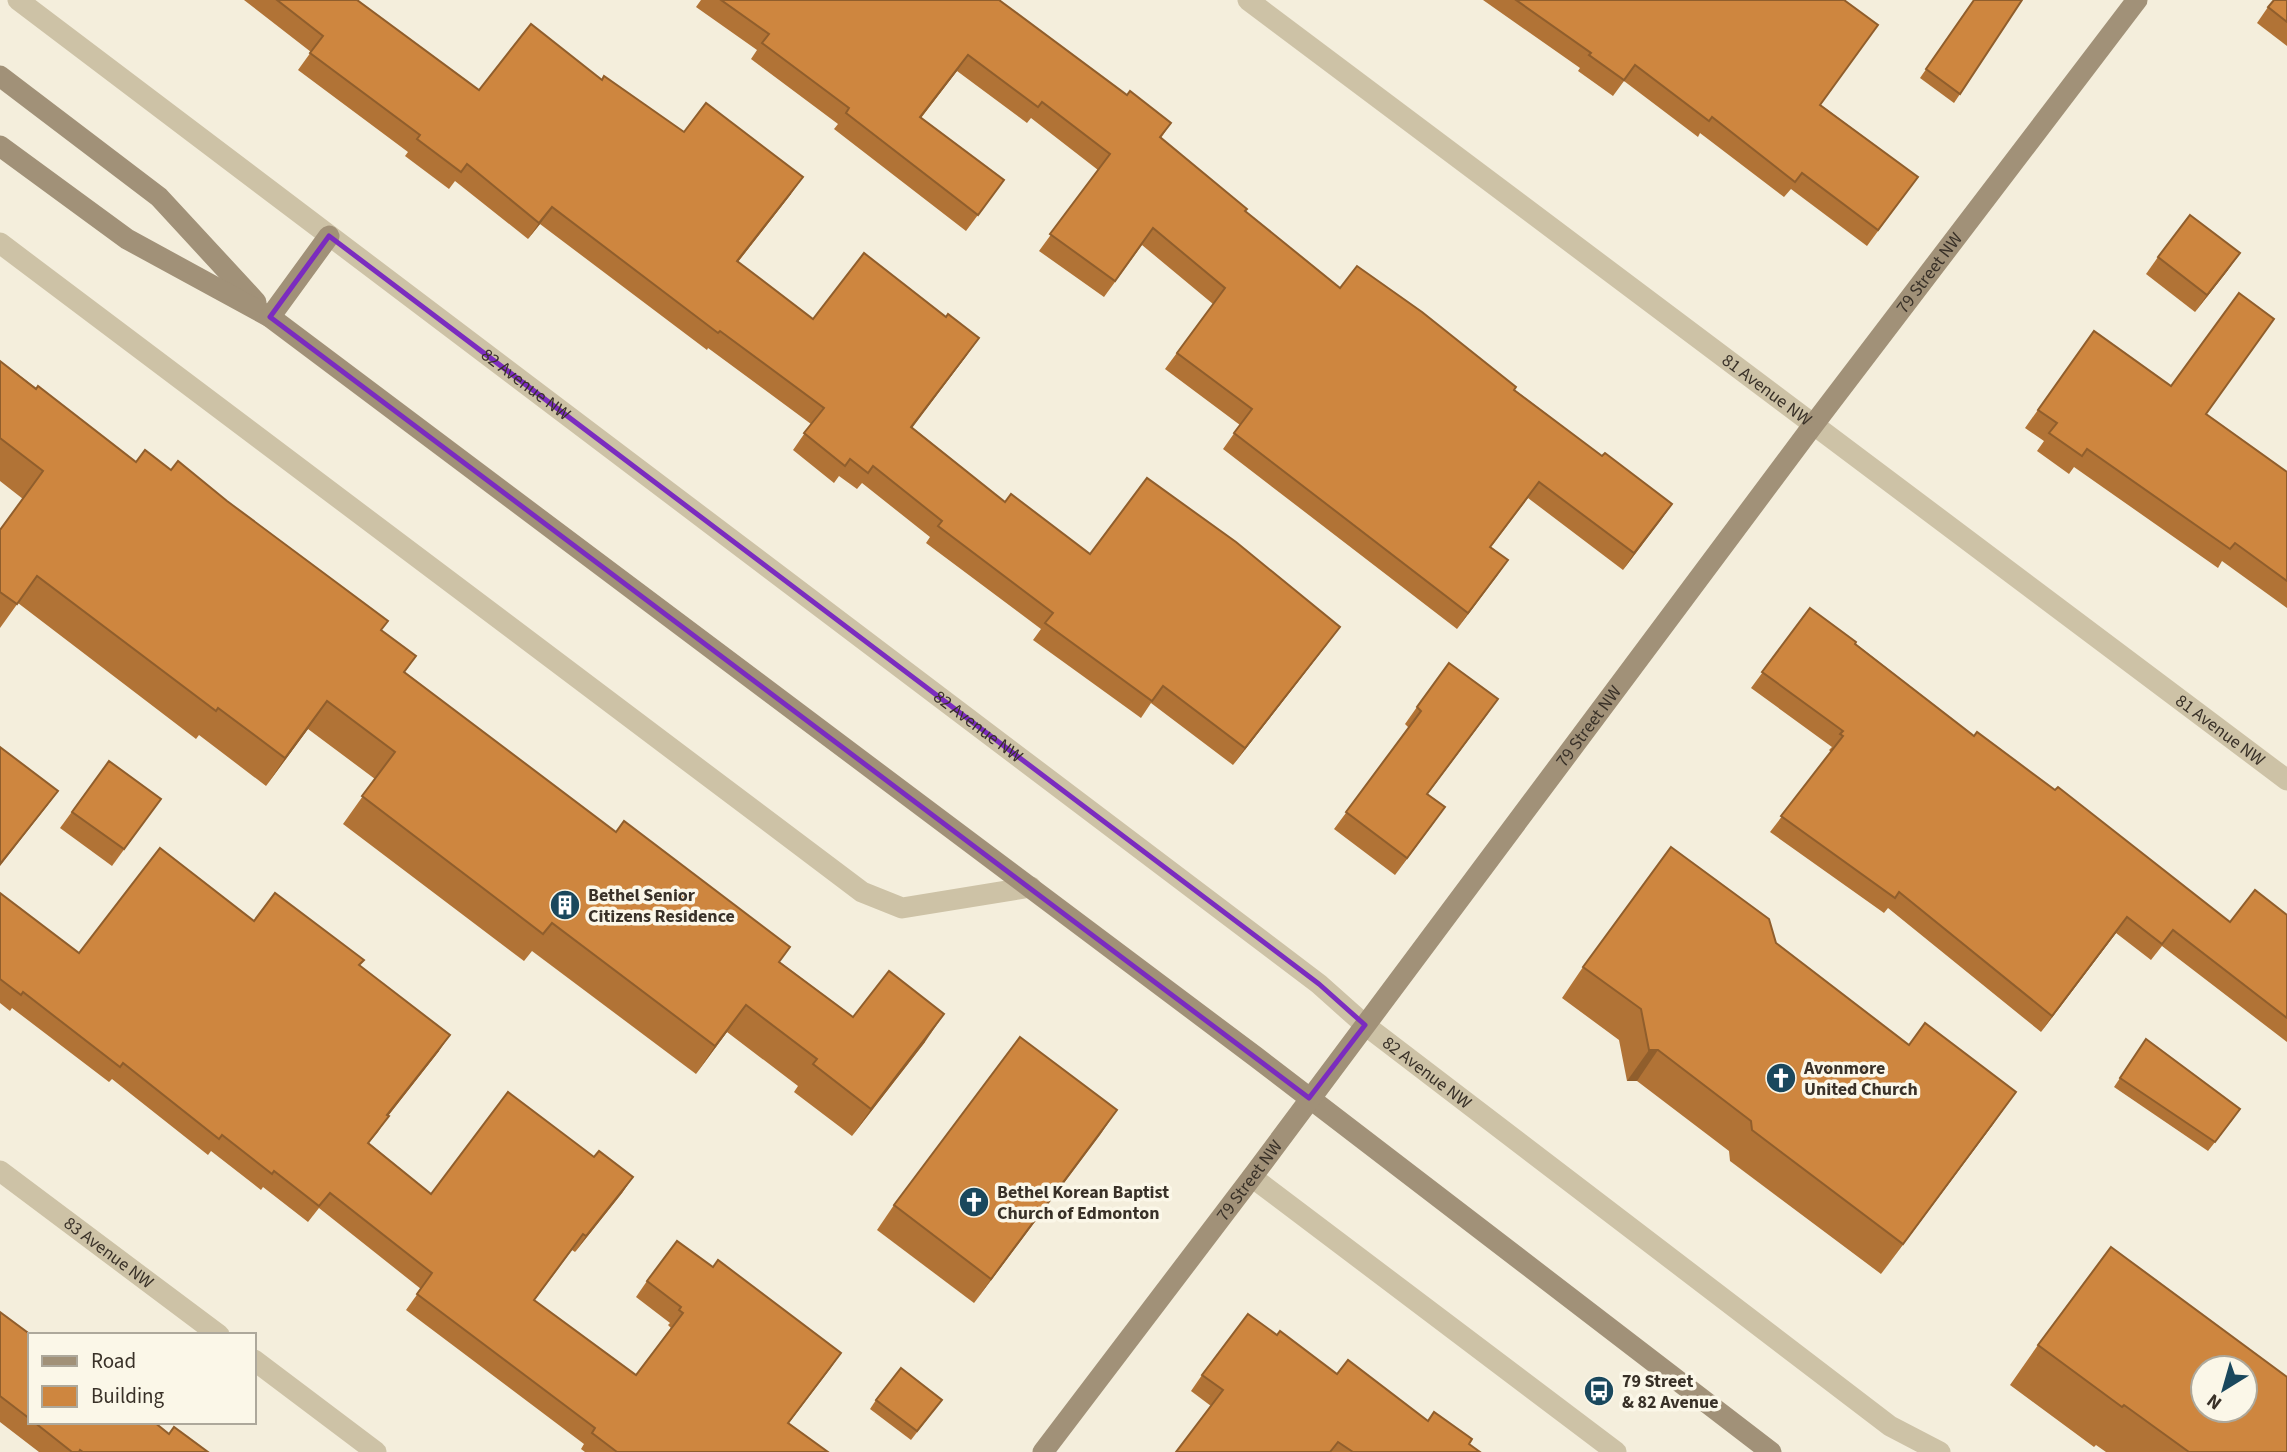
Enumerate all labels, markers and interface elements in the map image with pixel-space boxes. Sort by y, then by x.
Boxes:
street label: 79 Street NW [1890,227,1968,319]
street label: 82 Avenue NW [476,342,576,426]
street label: 81 Avenue NW [1717,348,1817,432]
street label: 79 Street NW [1550,680,1627,772]
street label: 82 Avenue NW [928,684,1028,768]
street label: 81 Avenue NW [2170,688,2271,772]
place label: Bethel Senior Citizens Residence [588,883,735,929]
building icon: Bethel Senior Citizens Residence [548,888,582,922]
street label: 82 Avenue NW [1377,1030,1477,1115]
place label: Avonmore United Church [1803,1056,1918,1102]
church icon: Avonmore United Church [1764,1061,1798,1095]
street label: 79 Street NW [1210,1135,1288,1226]
place label: Bethel Korean Baptist Church of Edmonton [997,1180,1169,1226]
church icon: Bethel Korean Baptist Church of Edmonton [957,1185,991,1219]
street label: 83 Avenue NW [59,1211,159,1294]
legend [28,1333,256,1424]
text: Road [91,1346,136,1376]
north arrow [2189,1354,2259,1424]
place label: 79 Street & 82 Avenue [1622,1369,1719,1415]
bus stop icon: 79 Street & 82 Avenue [1582,1374,1616,1408]
text: Building [91,1381,165,1411]
text: N [2201,1387,2228,1416]

